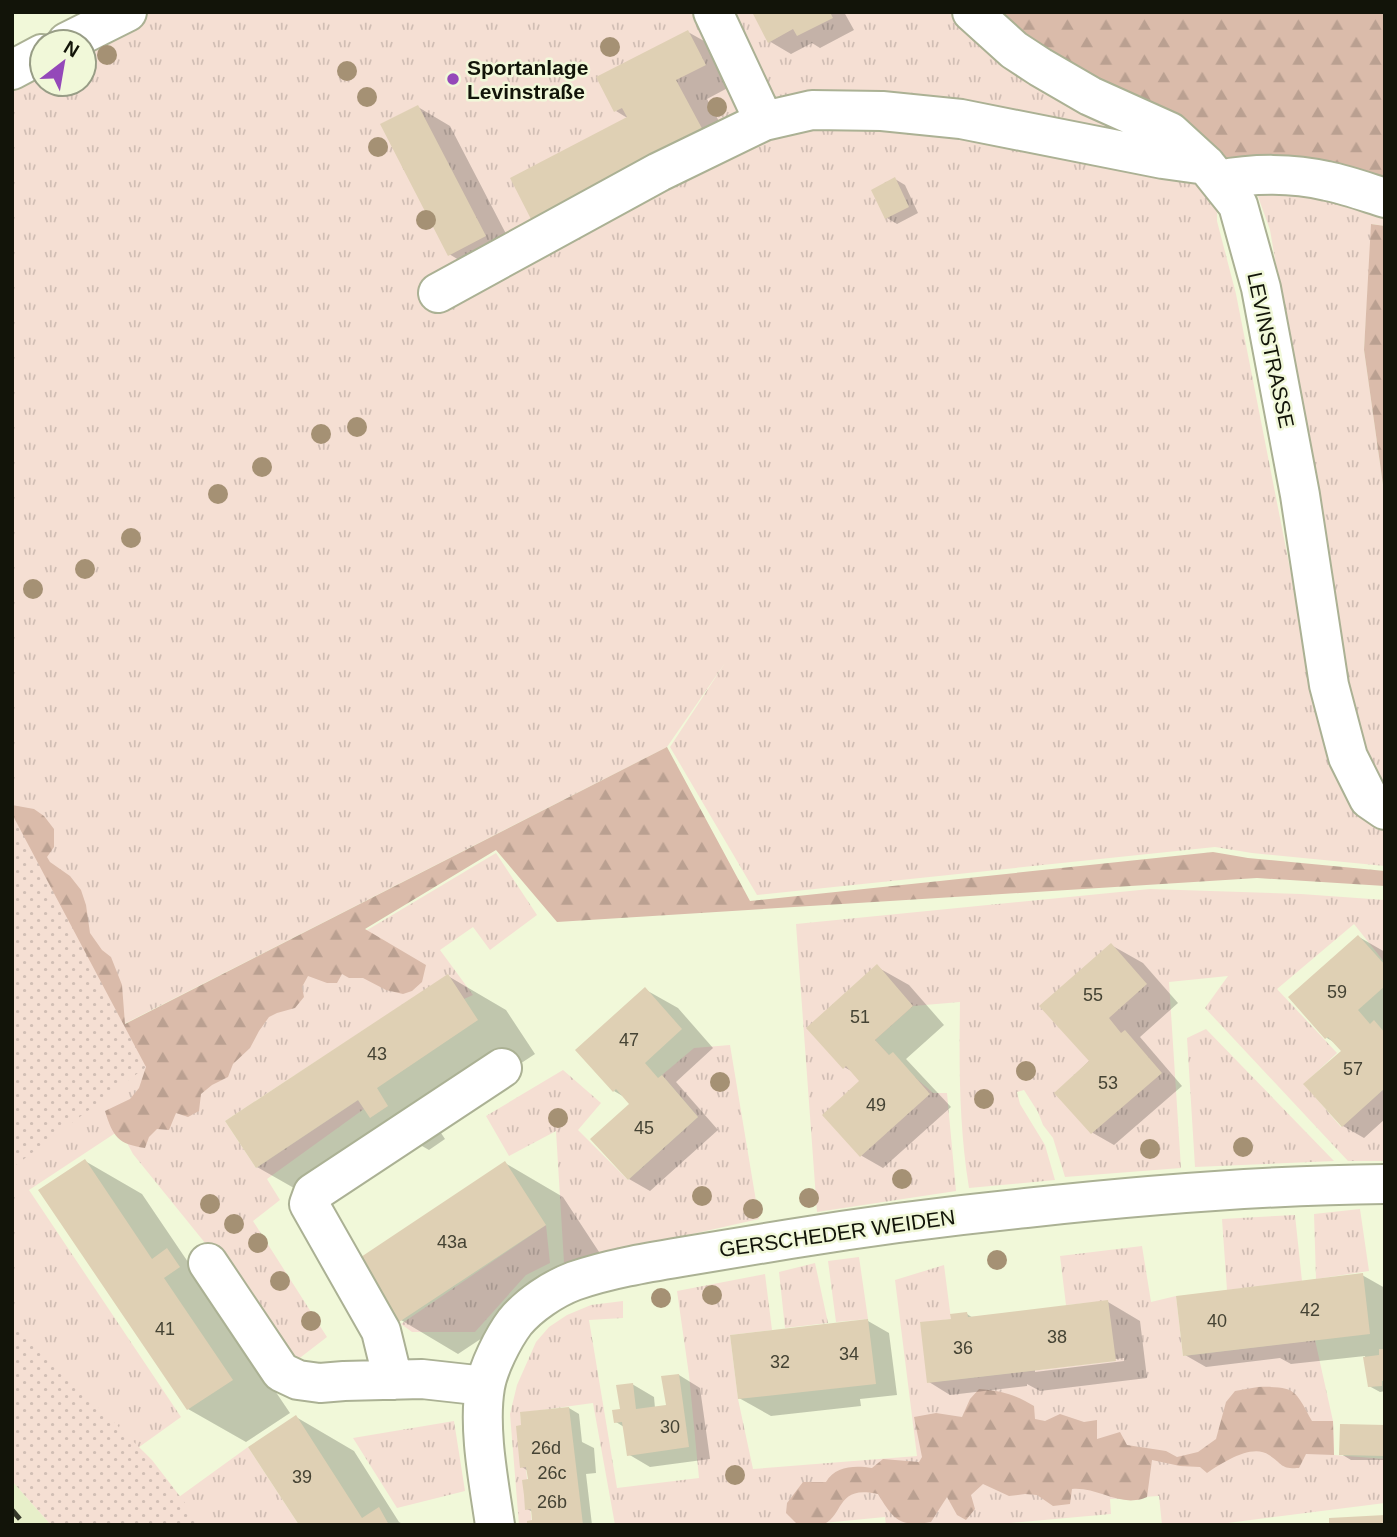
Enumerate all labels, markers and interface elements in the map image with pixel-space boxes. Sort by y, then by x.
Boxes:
north arrow [28,28,98,98]
text: N [60,36,83,61]
place label: Sportanlage Levinstraße [467,56,588,103]
marker: Sportanlage Levinstraße [445,71,461,87]
street label: LEVINSTRASSE [1243,270,1299,430]
house number: 59 [1327,982,1347,1002]
house number: 55 [1083,985,1103,1005]
house number: 51 [850,1007,870,1027]
house number: 47 [619,1030,639,1050]
house number: 43 [367,1044,387,1064]
house number: 57 [1343,1059,1363,1079]
house number: 53 [1098,1073,1118,1093]
house number: 49 [866,1095,886,1115]
house number: 45 [634,1118,654,1138]
street label: GERSCHEDER WEIDEN [718,1205,956,1261]
house number: 43a [437,1232,468,1252]
house number: 42 [1300,1300,1320,1320]
house number: 40 [1207,1311,1227,1331]
house number: 41 [155,1319,175,1339]
house number: 38 [1047,1327,1067,1347]
house number: 36 [953,1338,973,1358]
house number: 34 [839,1344,859,1364]
house number: 32 [770,1352,790,1372]
house number: 30 [660,1417,680,1437]
house number: 26d [531,1438,561,1458]
house number: 26c [537,1463,567,1483]
house number: 39 [292,1467,312,1487]
house number: 26b [537,1492,567,1512]

